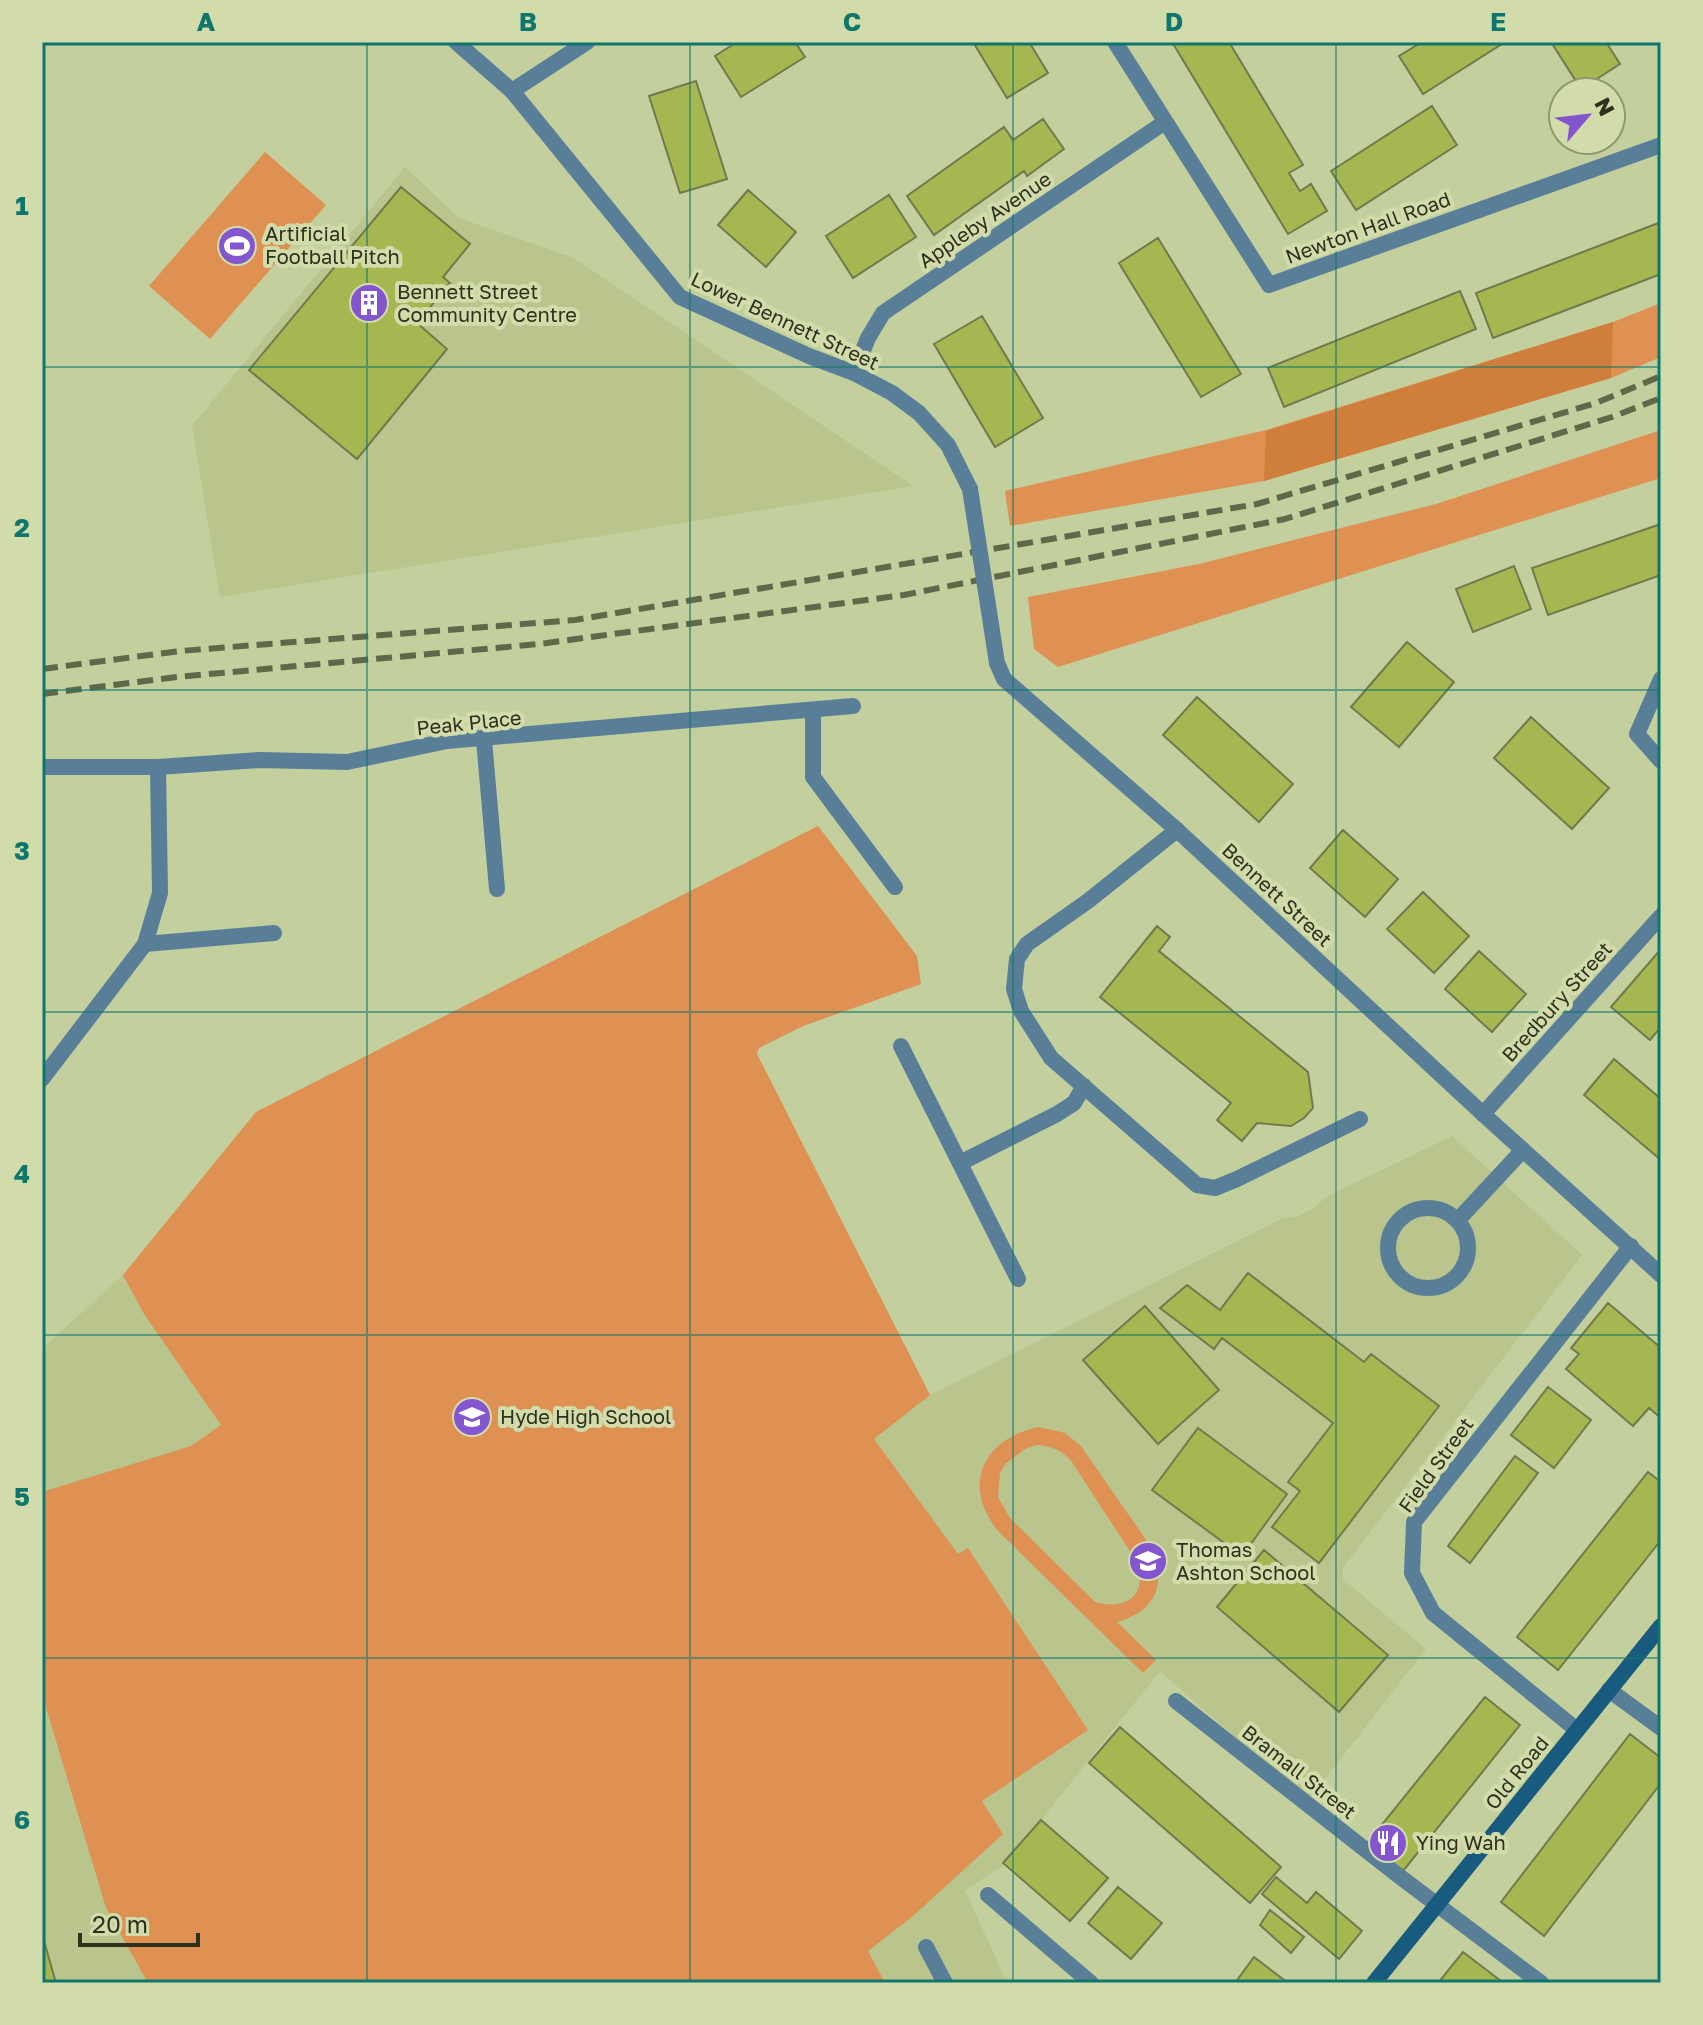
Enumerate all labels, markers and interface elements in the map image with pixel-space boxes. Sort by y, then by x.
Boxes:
text: A [197,6,216,37]
text: B [519,6,537,37]
text: C [843,6,861,37]
text: D [1165,6,1183,37]
text: E [1490,6,1506,37]
north arrow [1547,76,1627,156]
text: N [1589,93,1621,120]
street label: Appleby Avenue [914,166,1055,272]
street label: Newton Hall Road [1282,186,1453,268]
text: 1 [15,190,29,221]
place label: Artificial Football Pitch [265,221,400,268]
sports icon: Artificial Football Pitch [216,225,258,267]
street label: Lower Bennett Street [688,266,883,374]
place label: Bennett Street Community Centre [397,279,577,326]
building icon: Bennett Street Community Centre [348,282,390,324]
text: 2 [14,512,30,543]
street label: Peak Place [415,705,523,739]
text: 3 [14,835,30,866]
street label: Bennett Street [1218,837,1338,951]
street label: Bredbury Street [1496,936,1616,1066]
text: 4 [14,1158,30,1189]
school or university icon: Hyde High School [451,1396,493,1438]
place label: Hyde High School [500,1404,671,1428]
street label: Field Street [1393,1412,1478,1517]
text: 5 [14,1481,30,1512]
place label: Thomas Ashton School [1176,1537,1316,1584]
school or university icon: Thomas Ashton School [1127,1540,1169,1582]
street label: Bramall Street [1238,1719,1361,1823]
street label: Old Road [1479,1731,1553,1814]
text: 6 [14,1804,30,1835]
restaurant icon: Ying Wah [1367,1822,1409,1864]
place label: Ying Wah [1416,1830,1506,1854]
scale bar [80,1897,198,1947]
text: 20 m [92,1909,148,1938]

